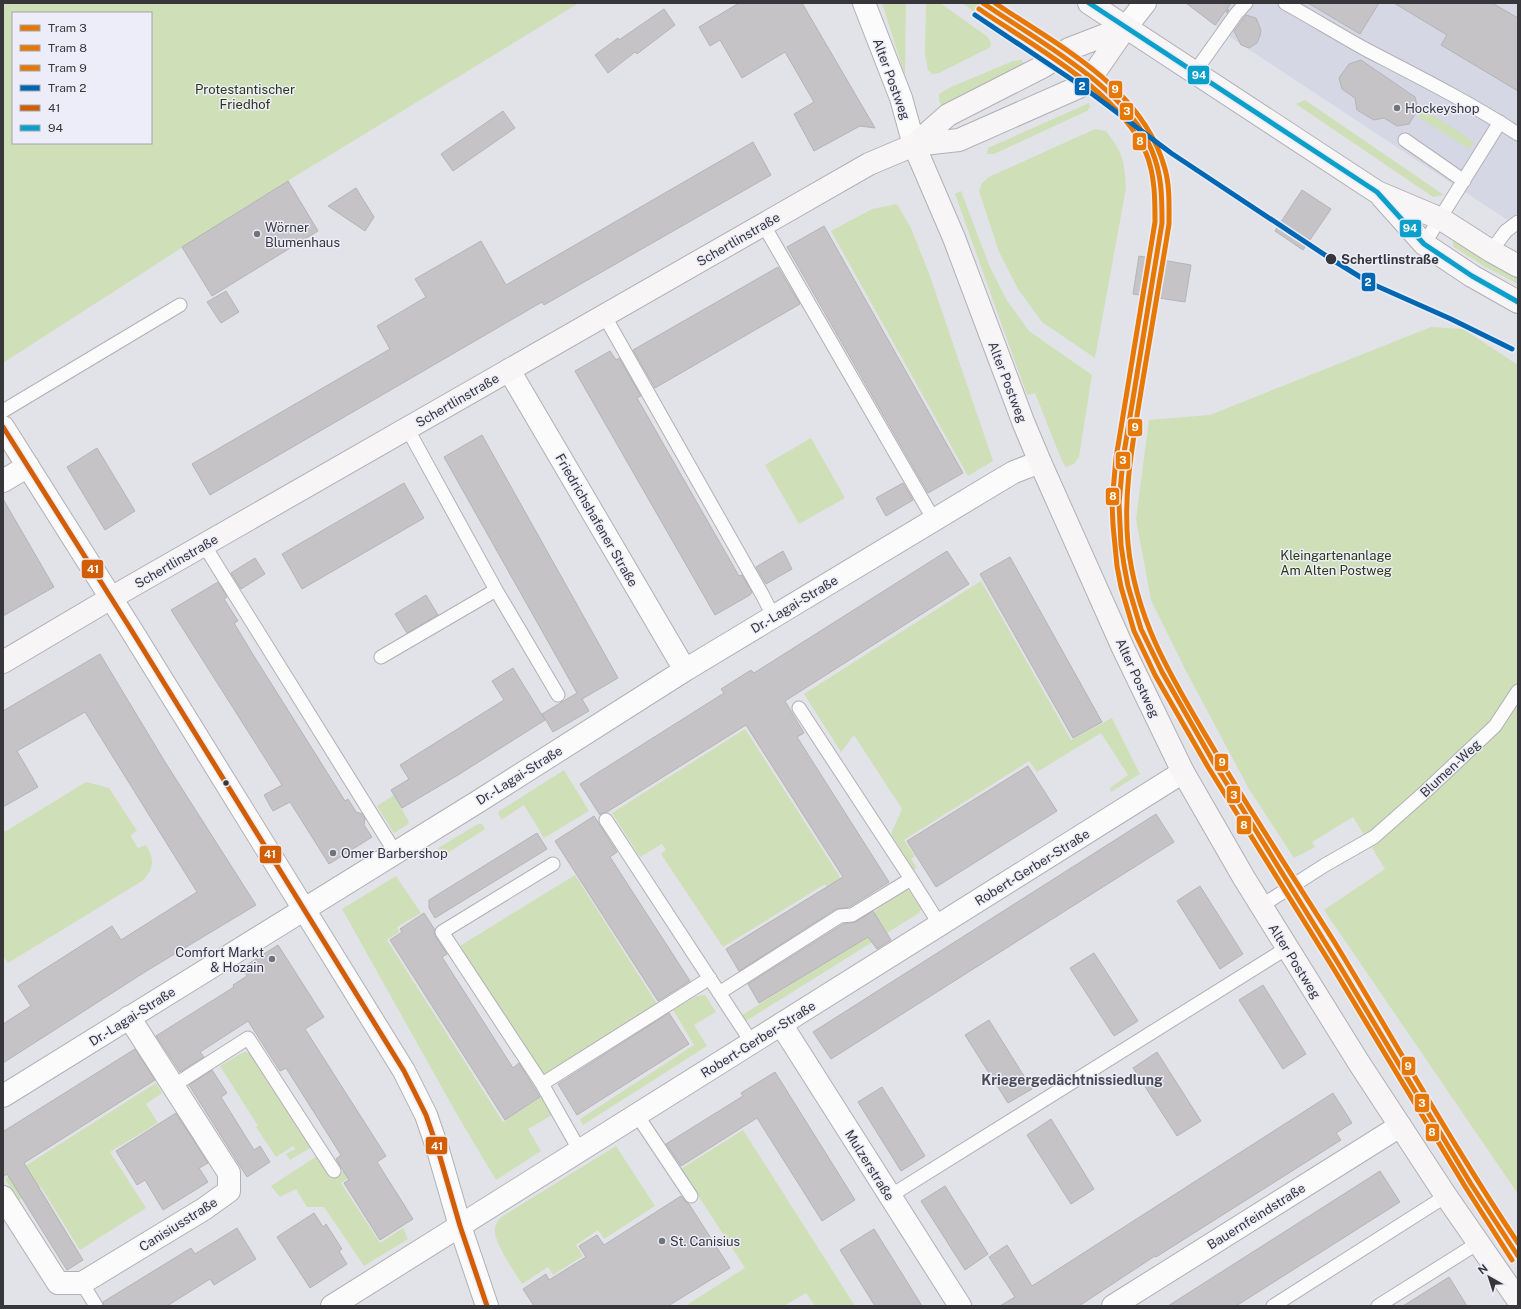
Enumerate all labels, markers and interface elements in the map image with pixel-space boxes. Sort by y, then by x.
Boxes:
legend [12,12,152,144]
text: Tram 3 [48,21,87,35]
street label: Alter Postweg [870,36,913,122]
text: Tram 8 [48,41,87,55]
text: Tram 9 [48,61,87,75]
line badge: 94 [1187,65,1210,85]
text: 94 [1192,69,1206,81]
line badge: 2 [1074,77,1090,96]
text: 2 [1079,80,1086,92]
line badge: 9 [1108,80,1123,99]
text: Tram 2 [48,81,86,95]
park label: Protestantischer Friedhof [195,82,295,112]
text: 9 [1111,83,1119,95]
text: 41 [48,101,60,115]
place label: Hockeyshop [1405,101,1480,116]
line badge: 3 [1119,102,1134,121]
marker: Hockeyshop [1392,103,1402,113]
text: 3 [1123,105,1131,117]
text: 94 [48,121,63,135]
line badge: 8 [1132,132,1147,151]
text: 8 [1136,135,1144,147]
street label: Schertlinstraße [694,210,783,269]
line badge: 94 [1399,219,1422,238]
place label: Wörner Blumenhaus [265,220,340,250]
text: 94 [1403,222,1417,234]
marker: Wörner Blumenhaus [252,229,262,239]
marker: Schertlinstraße [1324,252,1338,266]
place label: Schertlinstraße [1341,252,1439,267]
line badge: 2 [1361,272,1376,292]
text: 2 [1365,276,1372,288]
street label: Alter Postweg [985,340,1030,425]
street label: Schertlinstraße [413,371,502,430]
line badge: 9 [1127,418,1143,437]
text: 9 [1131,421,1139,433]
street label: Friedrichshafener Straße [552,451,641,589]
line badge: 3 [1115,451,1131,470]
text: 3 [1119,454,1127,466]
line badge: 8 [1105,487,1120,506]
text: 8 [1109,490,1117,502]
street label: Schertlinstraße [132,532,221,591]
park label: Kleingartenanlage Am Alten Postweg [1280,548,1392,578]
line badge: 41 [81,559,104,579]
text: 41 [87,563,99,575]
street label: Dr.-Lagai-Straße [748,573,841,636]
street label: Alter Postweg [1113,636,1162,720]
street label: Blumen-Weg [1417,737,1484,800]
street label: Dr.-Lagai-Straße [473,743,565,808]
line badge: 9 [1214,753,1229,772]
text: 9 [1218,756,1226,768]
unlabelled marker [221,778,231,788]
line badge: 3 [1226,785,1241,804]
text: 3 [1230,789,1238,801]
line badge: 8 [1236,815,1252,835]
text: 8 [1240,819,1248,831]
street label: Robert-Gerber-Straße [972,826,1092,909]
line badge: 41 [259,845,282,864]
place label: Omer Barbershop [341,846,448,861]
text: 41 [264,848,276,860]
marker: Omer Barbershop [328,848,338,858]
street label: Alter Postweg [1266,921,1324,1002]
place label: Comfort Markt & Hozain [175,945,264,975]
marker: Comfort Markt & Hozain [267,954,277,964]
street label: Dr.-Lagai-Straße [86,984,178,1049]
street label: Robert-Gerber-Straße [698,998,818,1081]
line badge: 9 [1401,1056,1416,1076]
text: 9 [1404,1060,1412,1072]
district label: Kriegergedächtnissiedlung [981,1072,1163,1088]
line badge: 3 [1414,1093,1430,1113]
text: 3 [1418,1097,1426,1109]
line badge: 8 [1425,1123,1440,1142]
text: 8 [1428,1126,1436,1138]
street label: Mulzerstraße [842,1127,897,1203]
line badge: 41 [425,1136,448,1155]
text: 41 [431,1140,443,1152]
street label: Bauernfeindstraße [1204,1180,1308,1253]
street label: Canisiusstraße [136,1194,220,1254]
place label: St. Canisius [670,1234,740,1249]
marker: St. Canisius [657,1236,667,1246]
north arrow [1469,1257,1509,1297]
text: N [1476,1262,1490,1277]

